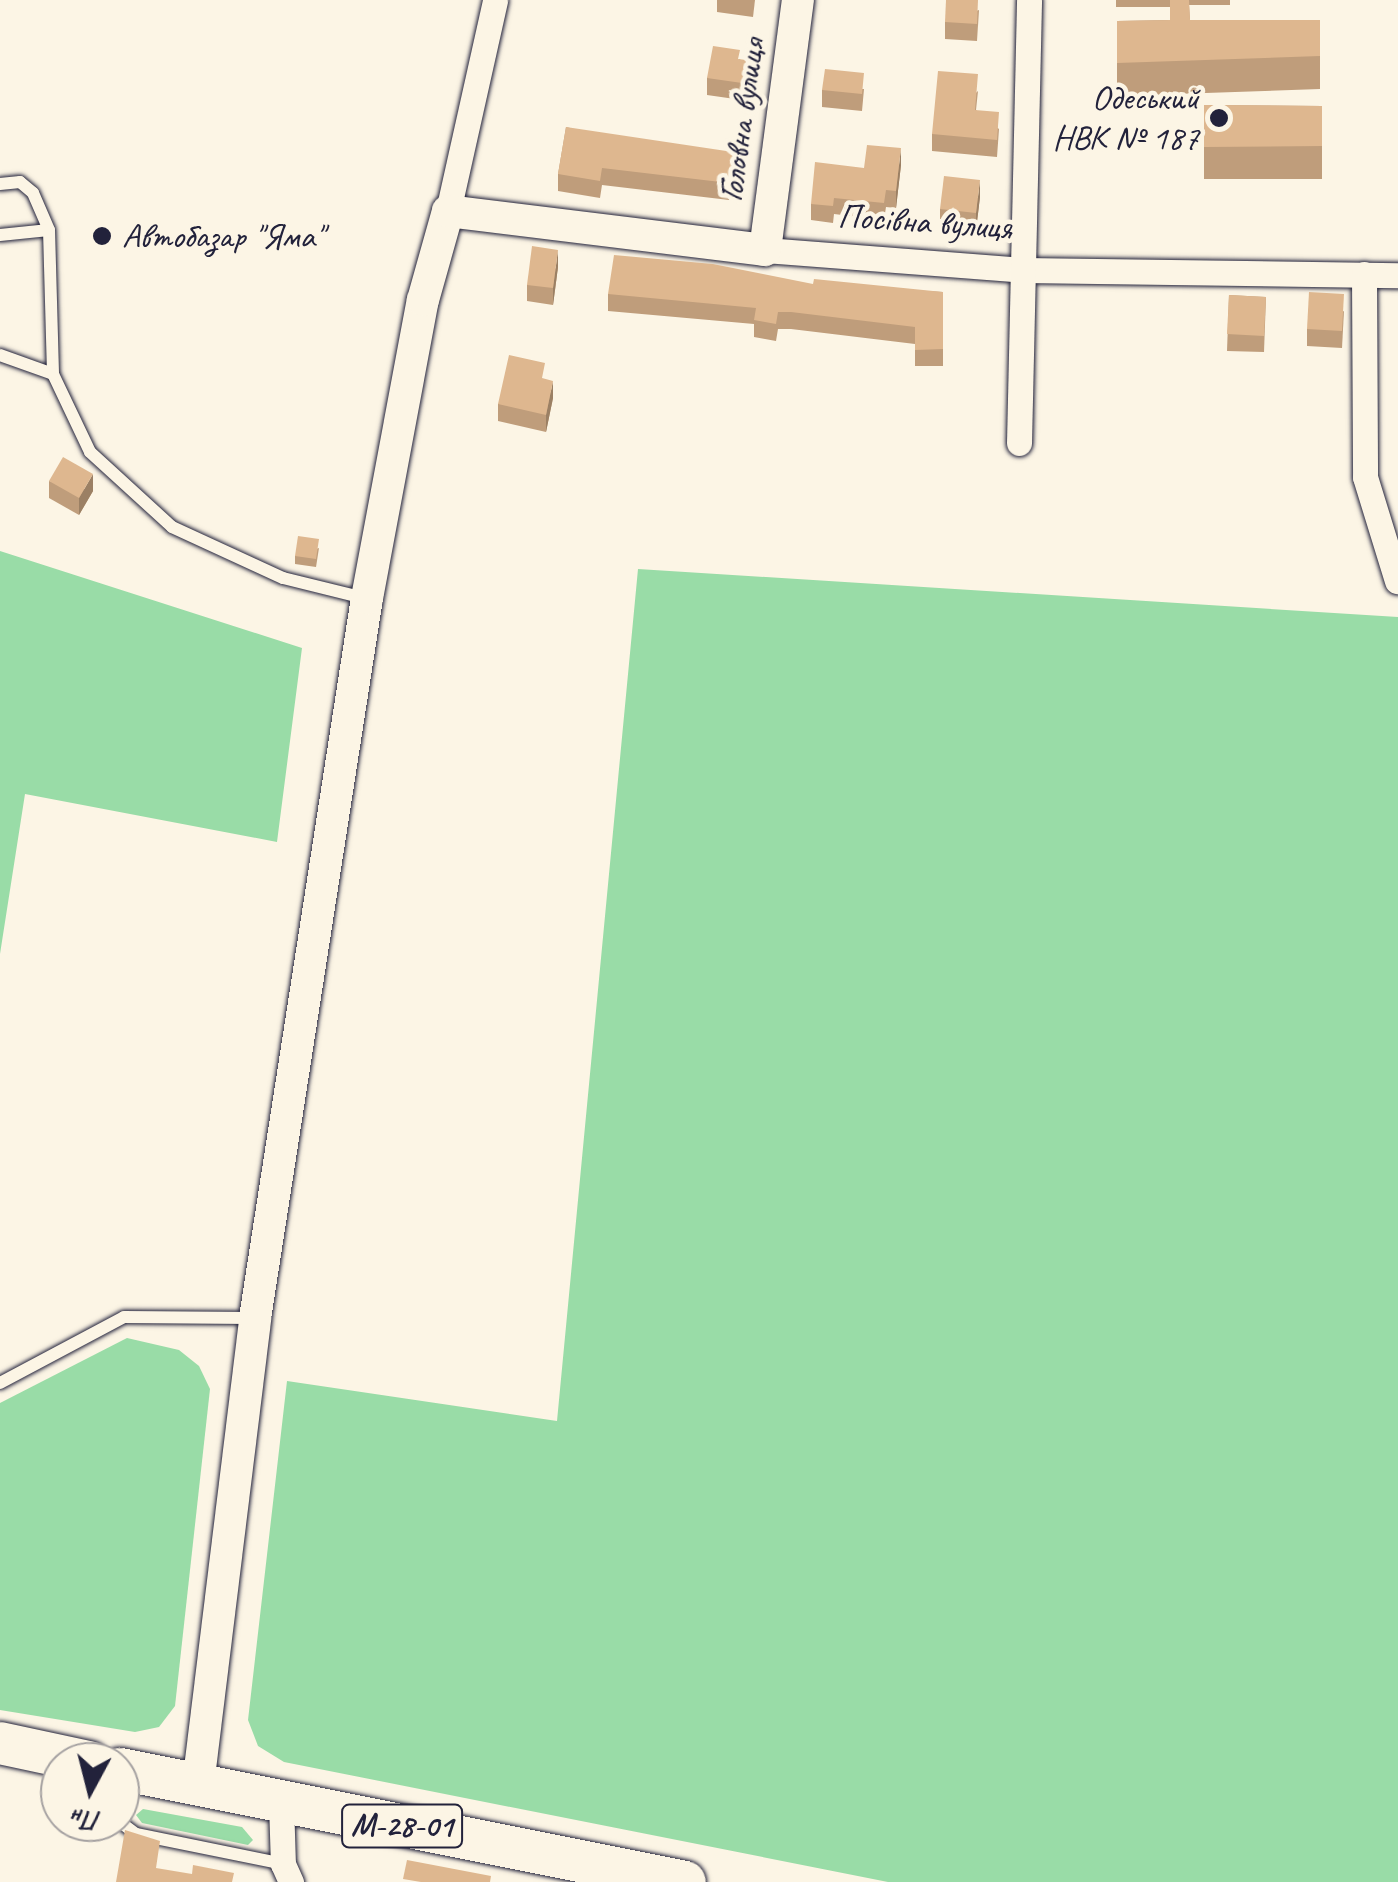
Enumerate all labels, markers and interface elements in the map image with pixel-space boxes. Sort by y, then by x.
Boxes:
street label: Головна вулиця [710,36,774,204]
place label: Одеський НВК № 187 [1052,77,1199,159]
marker: Одеський НВК № 187 [1208,107,1230,129]
street label: Посівна вулиця [836,195,1014,249]
place label: Автобазар "Яма" [122,215,323,257]
marker: Автобазар "Яма" [91,225,113,247]
north arrow [40,1742,140,1842]
road number: М-28-01 [340,1799,464,1853]
text: Пн [70,1801,103,1839]

